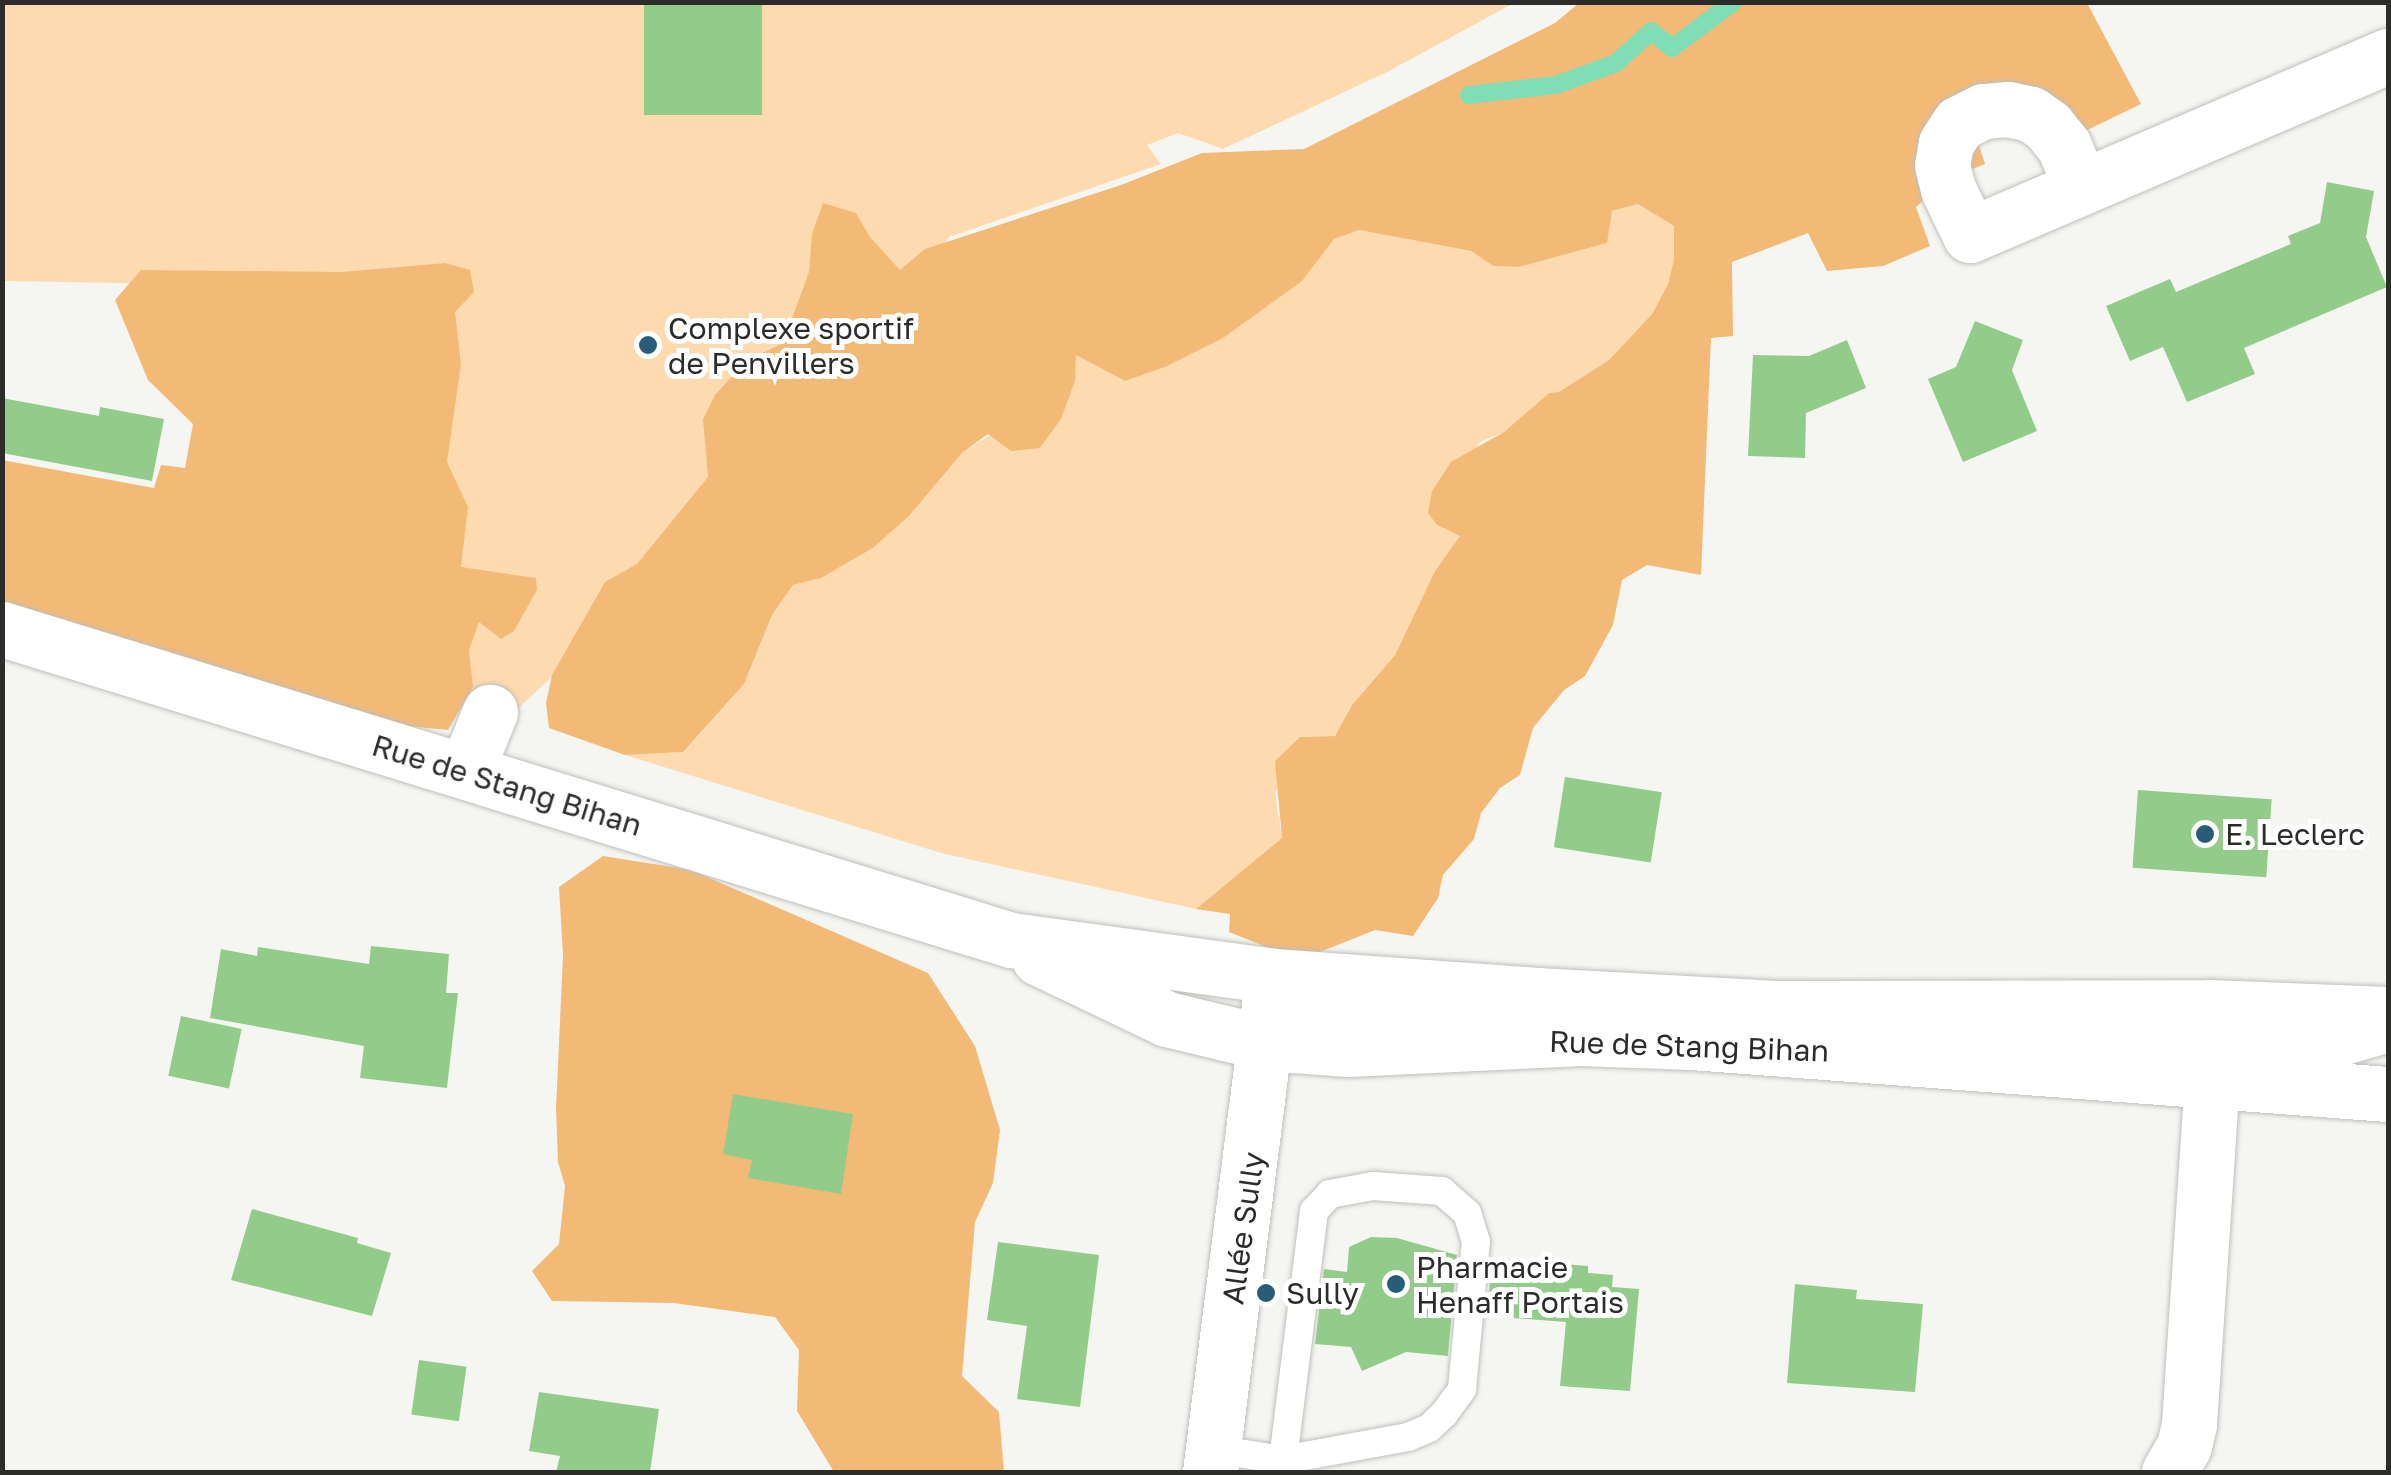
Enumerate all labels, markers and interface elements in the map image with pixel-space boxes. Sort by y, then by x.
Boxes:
place label: Complexe sportif de Penvillers [668,310,914,380]
marker: Complexe sportif de Penvillers [637,334,659,356]
street label: Rue de Stang Bihan [368,727,646,843]
place label: E. Leclerc [2225,816,2365,852]
marker: E. Leclerc [2194,823,2216,845]
street label: Rue de Stang Bihan [1548,1023,1830,1069]
street label: Allée Sully [1214,1150,1272,1306]
place label: Pharmacie Henaff Portais [1416,1249,1624,1320]
marker: Pharmacie Henaff Portais [1385,1273,1407,1295]
place label: Sully [1286,1275,1359,1311]
marker: Sully [1255,1282,1277,1304]

